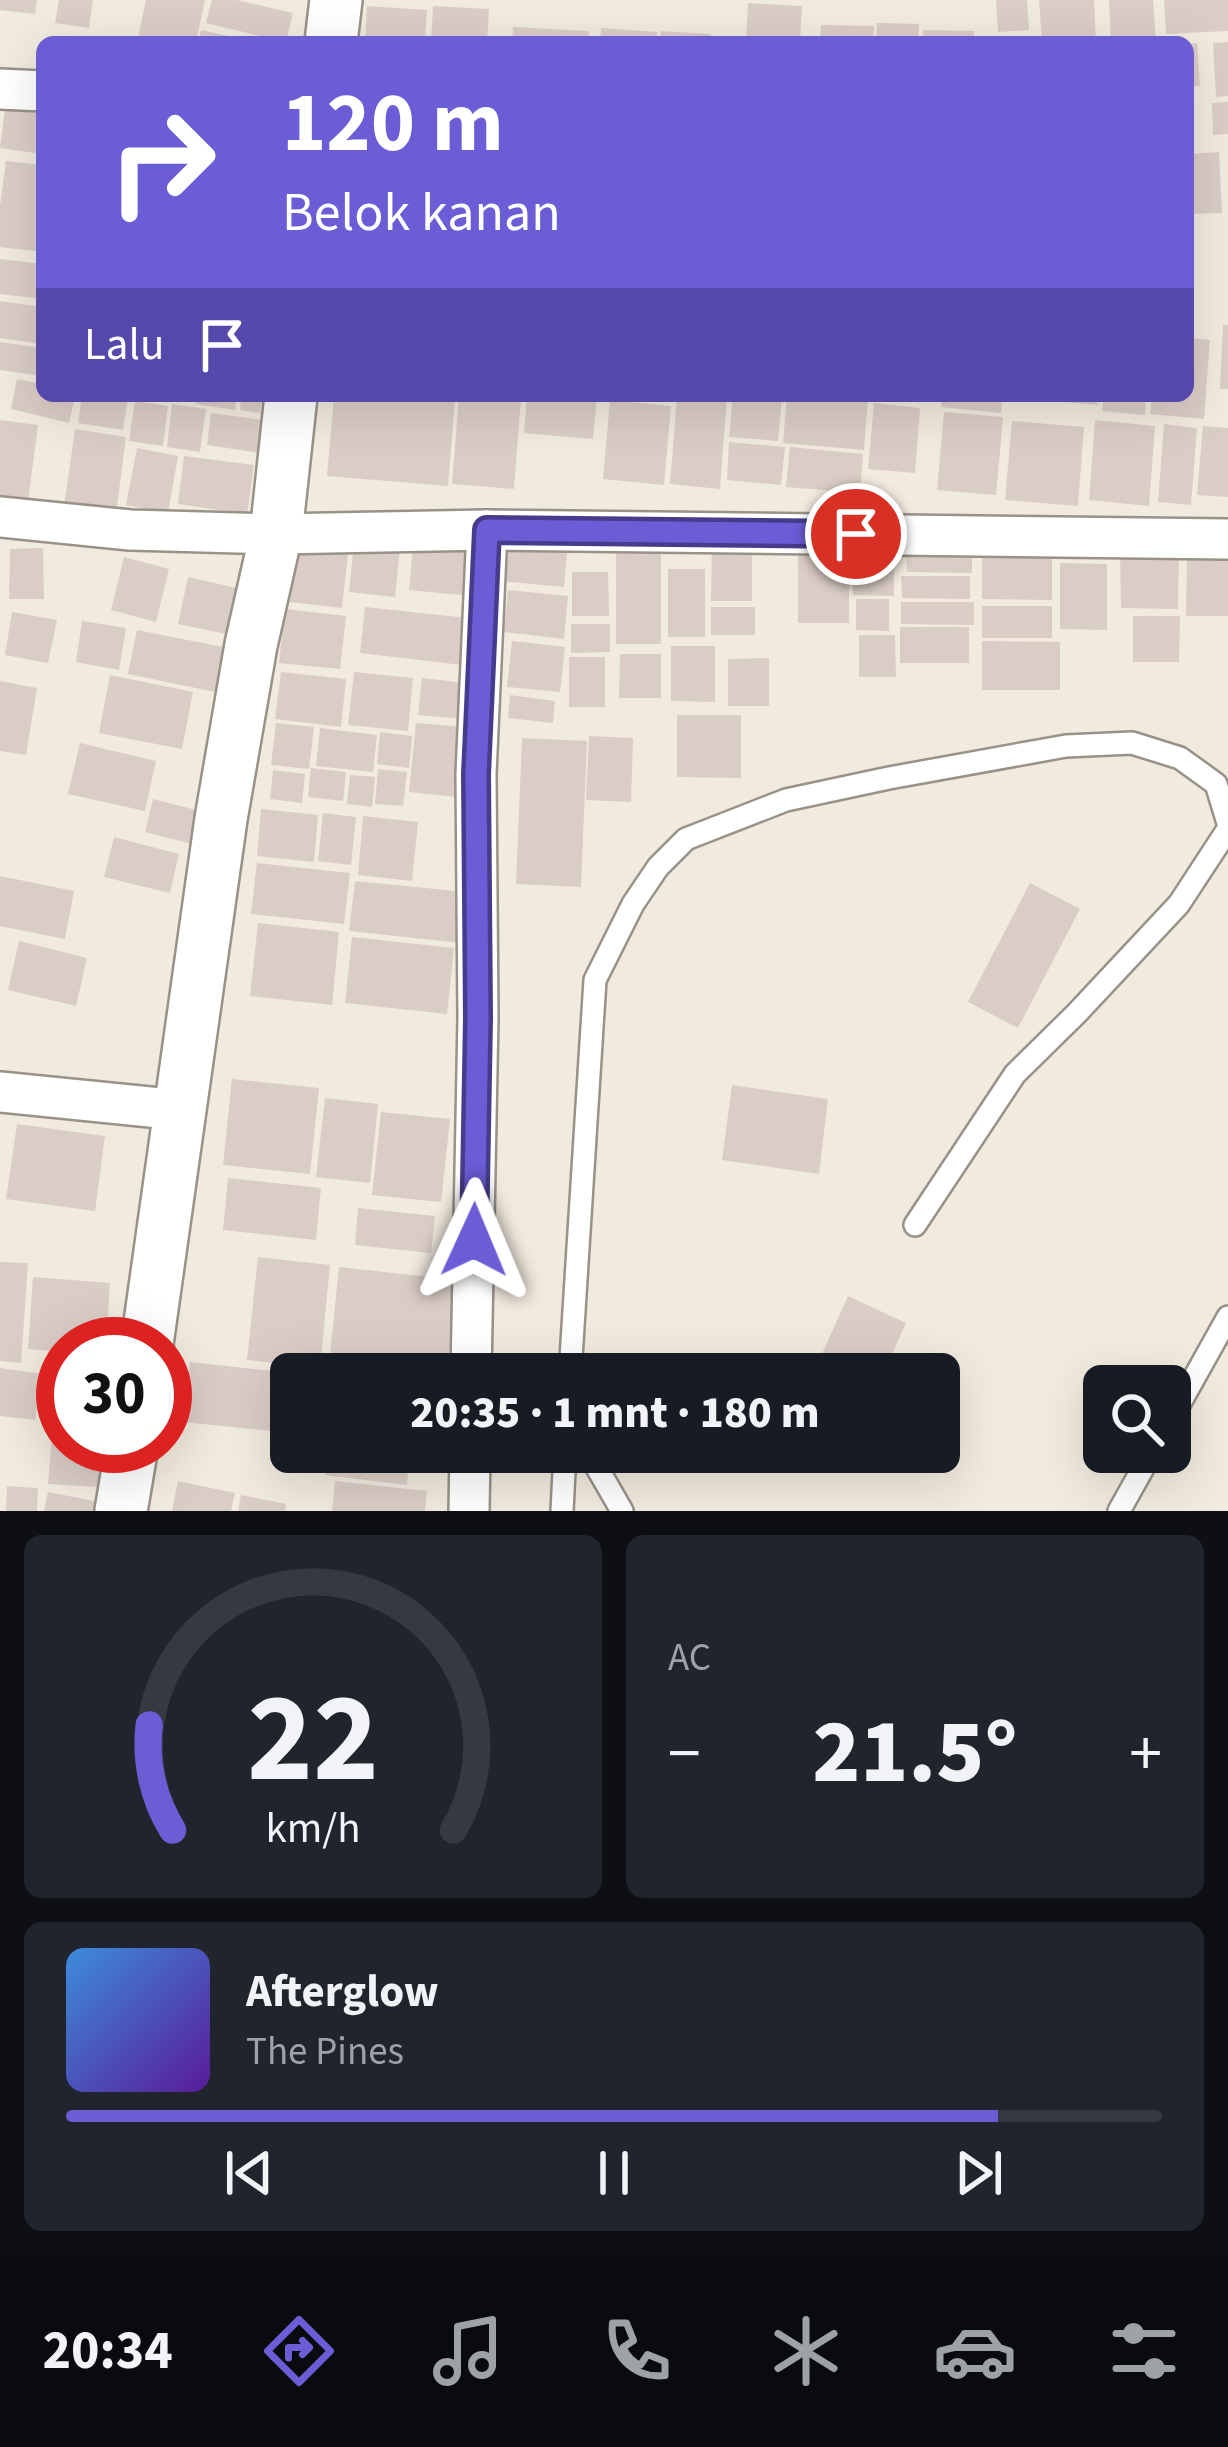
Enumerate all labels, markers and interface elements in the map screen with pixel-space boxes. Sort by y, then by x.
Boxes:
text: 120 m [282,64,504,184]
icon: right [84,84,240,240]
text: Belok kanan [282,175,561,252]
icon: arrive [189,312,255,378]
text: Lalu [84,313,165,377]
pin [805,483,907,585]
icon: arrive [823,501,889,567]
position arrow [411,1177,537,1303]
speed limit sign: 30 [36,1317,192,1473]
map controls [1083,1365,1191,1473]
button: search [1083,1365,1191,1473]
text: 20:35 · 1 mnt · 180 m [410,1381,820,1445]
text: AC [668,1630,711,1686]
text: 22 [247,1651,379,1829]
text: 21.5° [812,1689,1018,1817]
text: − [668,1707,701,1801]
text: + [1129,1707,1162,1801]
text: km/h [265,1797,361,1858]
text: Afterglow [246,1960,439,2024]
text: The Pines [246,2024,404,2080]
icon: previous [216,2140,282,2206]
icon: pause [581,2140,647,2206]
icon: next [946,2140,1012,2206]
icon: directions [257,2309,341,2393]
icon: music [426,2309,510,2393]
icon: phone [595,2309,679,2393]
icon: climate [764,2309,848,2393]
icon: car [933,2309,1017,2393]
icon: filters [1102,2309,1186,2393]
text: 20:34 [42,2313,173,2390]

